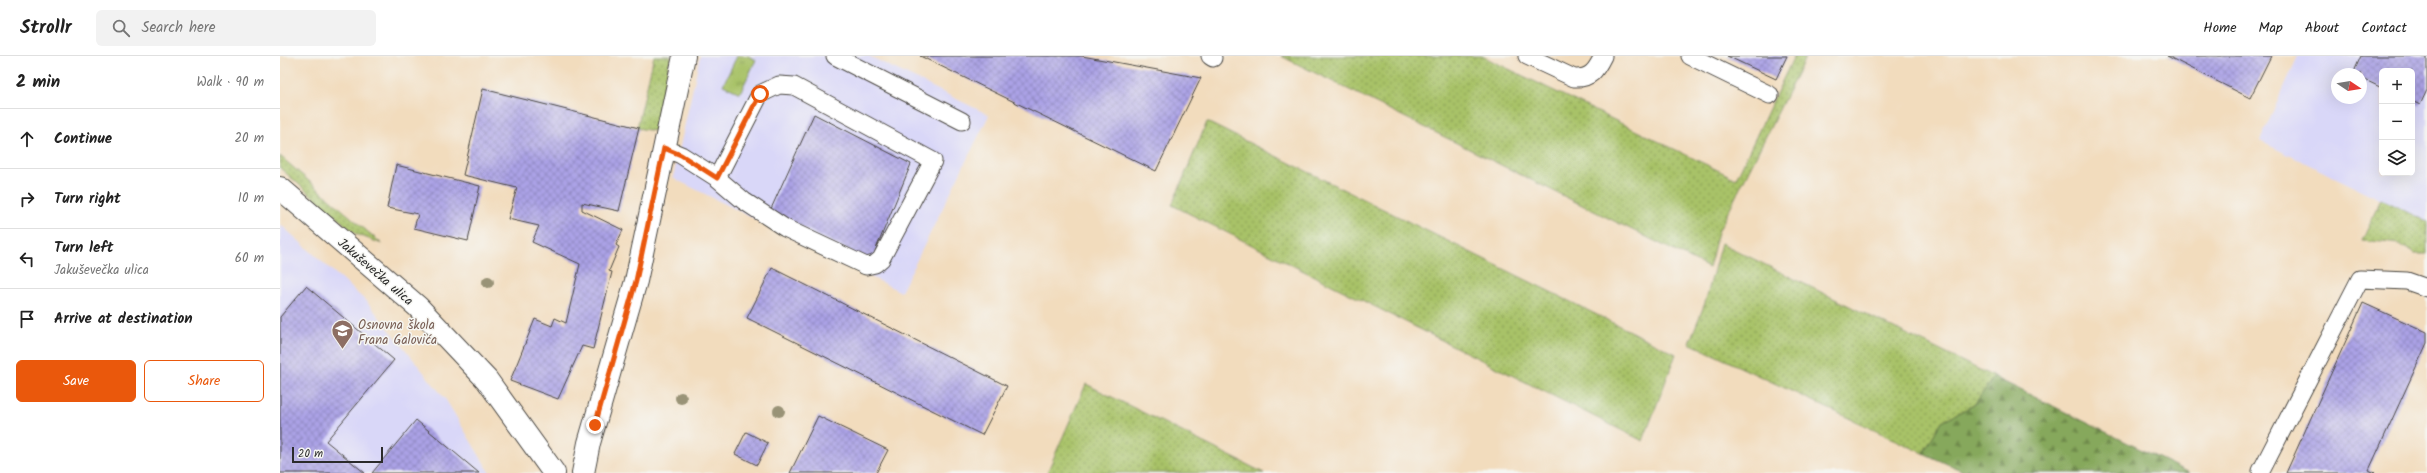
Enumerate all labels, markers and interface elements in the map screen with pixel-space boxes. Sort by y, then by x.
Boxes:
search box [96,10,376,46]
text: Strollr [20,13,72,43]
text: Search here [142,16,216,40]
icon: search [110,17,132,39]
text: Home [2203,17,2237,39]
text: Map [2259,17,2283,39]
text: About [2305,17,2339,39]
text: Contact [2361,17,2407,39]
north arrow [2331,68,2367,104]
map controls [2379,68,2415,176]
button: + [2379,68,2415,104]
text: 2 min [16,69,60,96]
text: Walk · 90 m [197,72,264,93]
route start [751,85,769,103]
button: − [2379,104,2415,140]
text: Continue [54,127,112,151]
icon: ahead [16,128,38,150]
text: 20 m [234,128,264,149]
button: layers [2379,140,2415,176]
text: Turn right [54,187,121,211]
icon: right [16,188,38,210]
text: 10 m [238,188,264,209]
street label: Jakuševečka ulica [332,233,418,311]
text: Turn left [54,236,114,260]
icon: left [16,248,38,270]
text: 60 m [235,248,264,269]
text: Jakuševečka ulica [54,260,149,281]
text: Arrive at destination [54,307,193,331]
icon: arrive [16,308,38,330]
place label: Osnovna škola Frana Galovića [358,315,437,351]
school or university icon: Osnovna škola Frana Galovića [330,318,356,351]
button: Save [16,360,136,402]
button: Share [144,360,264,402]
route end [586,416,604,434]
scale bar [292,445,383,464]
text: 20 m [298,445,323,463]

